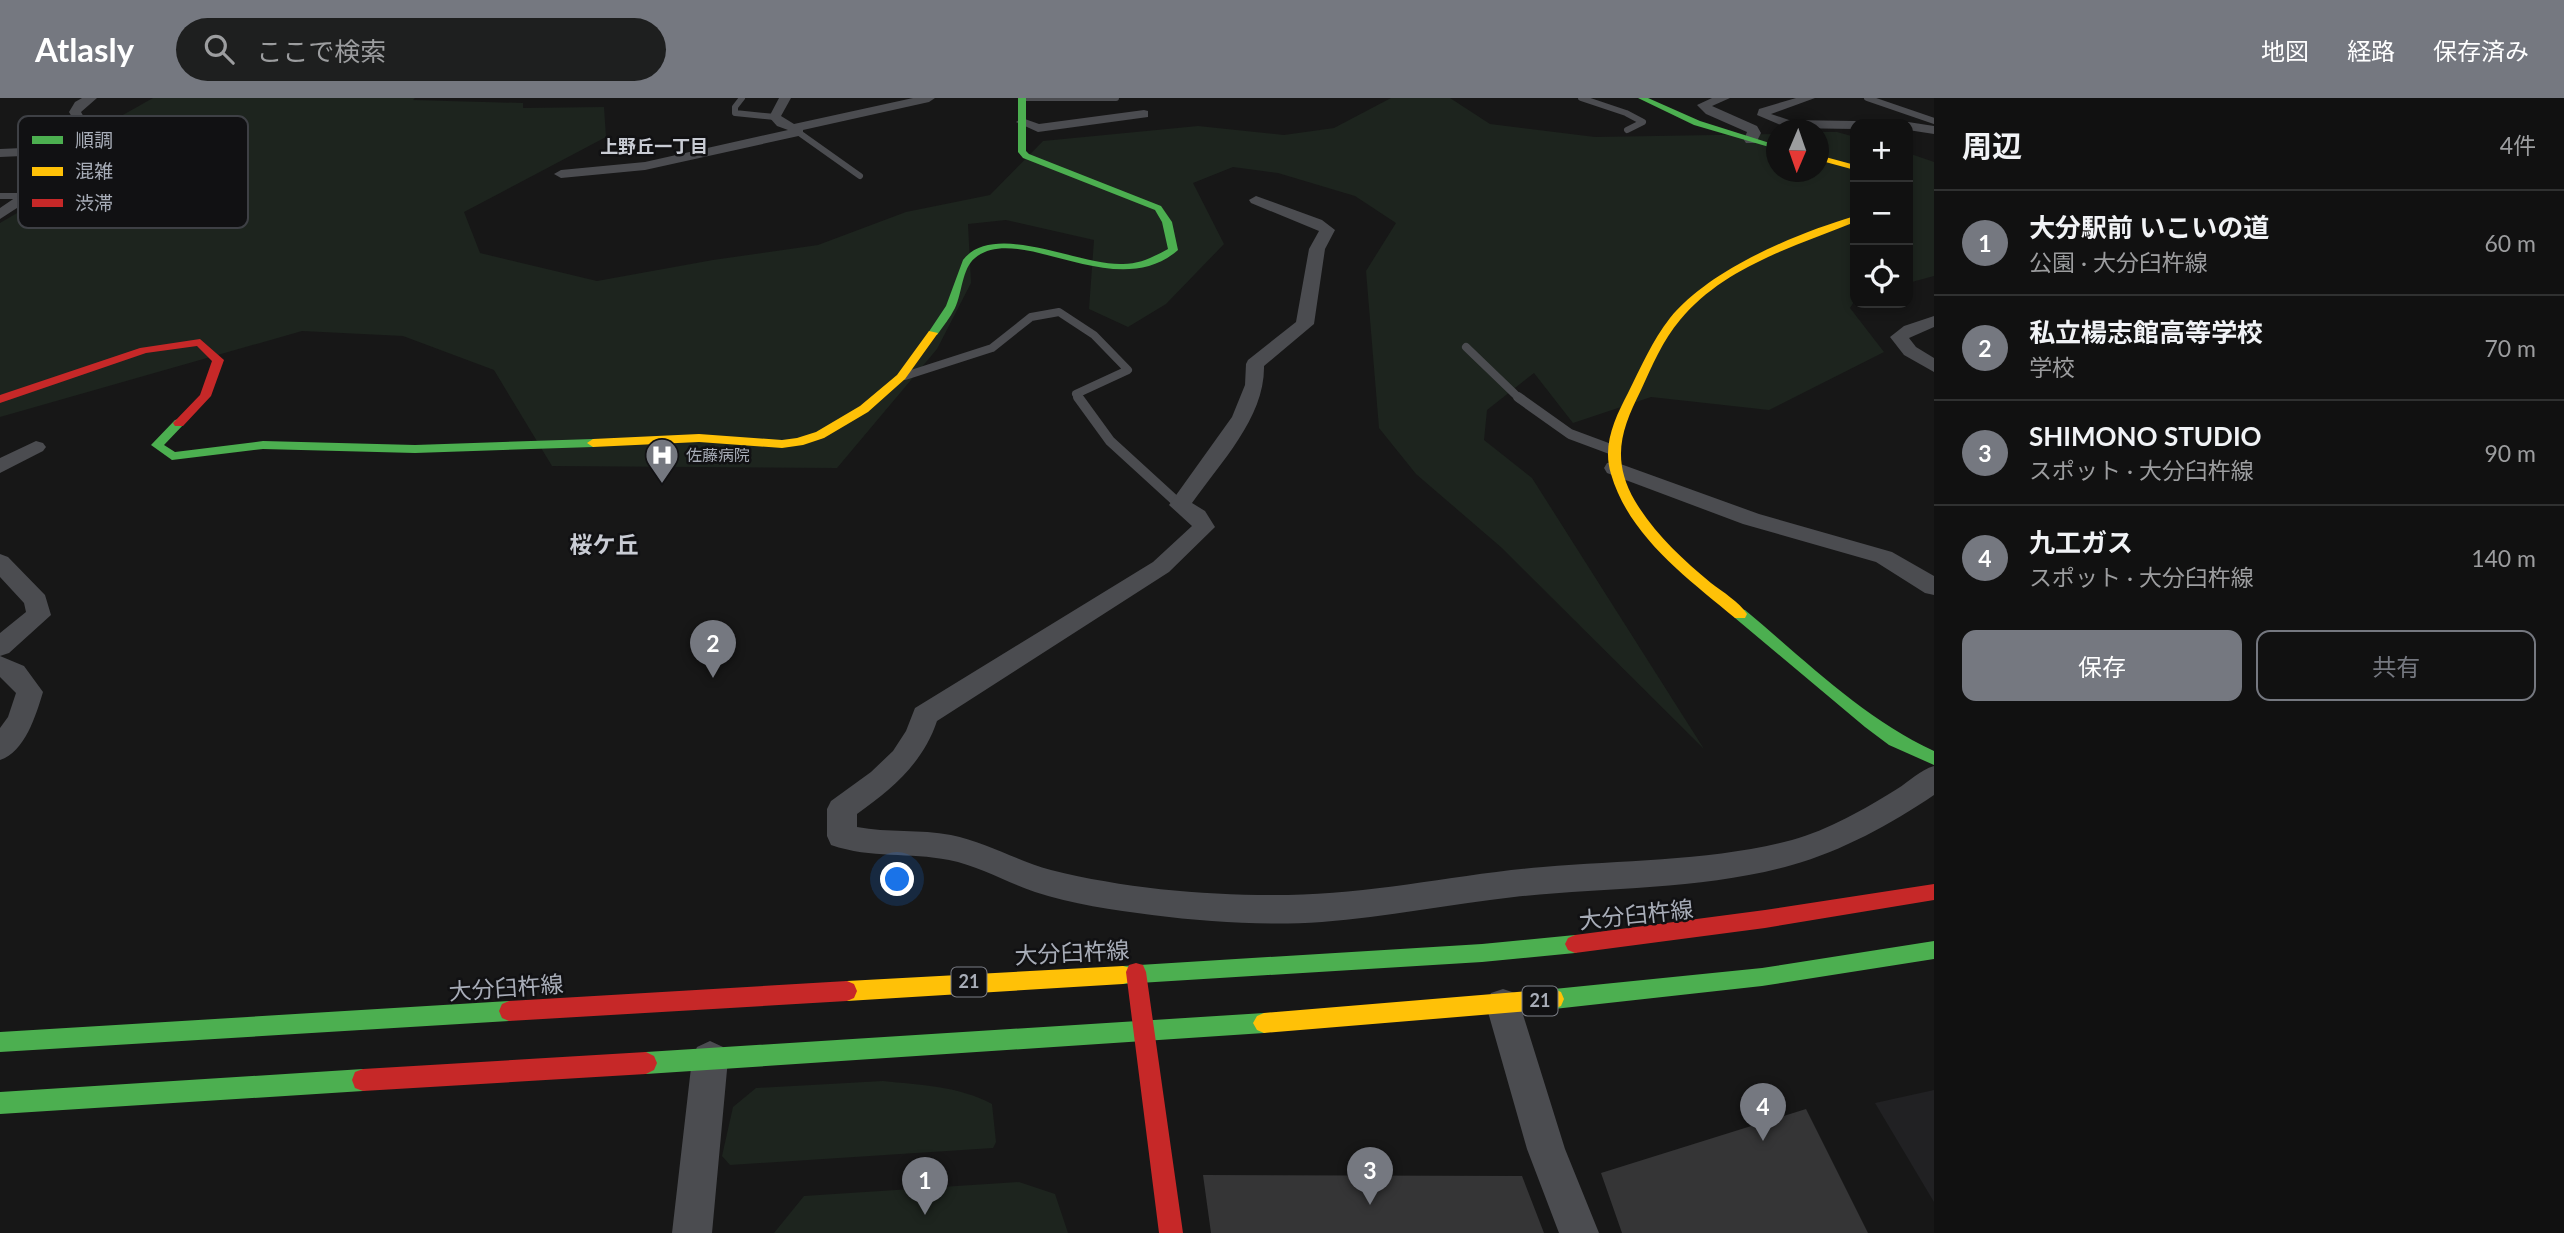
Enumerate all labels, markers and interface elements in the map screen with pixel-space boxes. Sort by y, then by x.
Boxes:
search box [176,18,666,81]
text: Atlasly [35,29,134,69]
icon: search [200,30,238,68]
text: ここで検索 [256,35,386,67]
text: 地図 [2261,36,2309,65]
text: 経路 [2347,36,2395,65]
text: 保存済み [2433,36,2529,65]
legend [18,116,248,228]
north arrow [1766,119,1829,182]
map controls [1850,119,1913,308]
button: + [1850,119,1913,182]
text: 周辺 [1962,127,2022,163]
text: 順調 [75,128,113,151]
text: 4件 [2500,131,2536,159]
district label: 上野丘一丁目 [600,135,708,157]
text: 混雑 [75,159,113,182]
button: − [1850,182,1913,245]
text: 渋滞 [75,191,113,214]
text: 大分駅前 いこいの道 [2029,211,2269,243]
text: 1 [1978,229,1992,257]
text: 60 m [2485,229,2536,257]
button: locate [1850,245,1913,308]
text: 公園 · 大分臼杵線 [2029,248,2208,276]
text: 私立楊志館高等学校 [2029,316,2263,348]
text: 2 [1978,334,1992,362]
text: 70 m [2485,334,2536,362]
text: 学校 [2029,353,2075,381]
text: SHIMONO STUDIO [2029,420,2262,452]
hospital icon: 佐藤病院 [643,436,681,485]
text: 3 [1978,439,1992,467]
text: 90 m [2485,439,2536,467]
place label: 佐藤病院 [686,445,750,464]
text: スポット · 大分臼杵線 [2029,456,2254,484]
text: 九工ガス [2029,526,2133,558]
district label: 桜ケ丘 [570,530,639,558]
text: 4 [1978,544,1992,572]
text: 140 m [2471,544,2536,572]
text: スポット · 大分臼杵線 [2029,563,2254,591]
pin: 2 [690,620,736,678]
button: 保存 [1962,630,2242,701]
button: 共有 [2256,630,2536,701]
your location [880,862,914,896]
street label: 大分臼杵線 [1577,894,1695,934]
street label: 大分臼杵線 [1014,935,1130,969]
road number: 21 [951,968,986,996]
street label: 大分臼杵線 [448,969,564,1005]
road number: 21 [1522,986,1558,1016]
pin: 4 [1740,1083,1786,1141]
pin: 3 [1347,1147,1393,1205]
pin: 1 [902,1157,948,1215]

